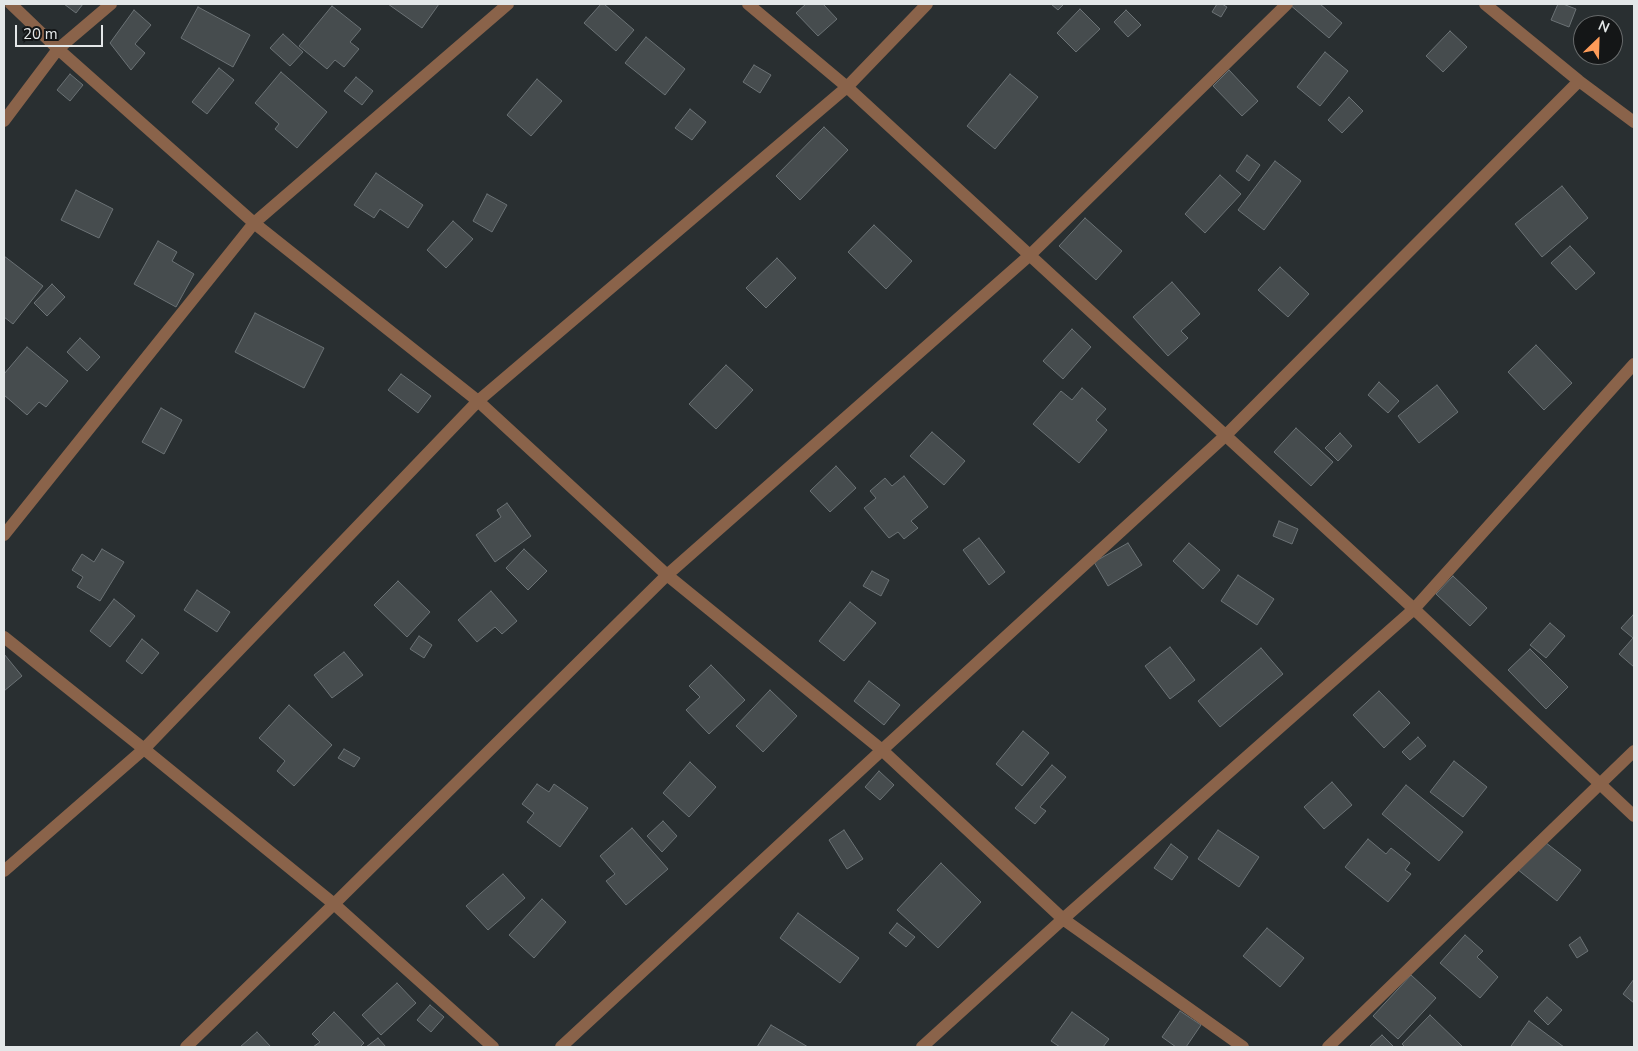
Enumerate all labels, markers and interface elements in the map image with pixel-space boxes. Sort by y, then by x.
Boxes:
scale bar [18,15,105,47]
north arrow [1573,15,1623,65]
text: N [1595,16,1613,38]
text: 20 m [23,24,58,44]

